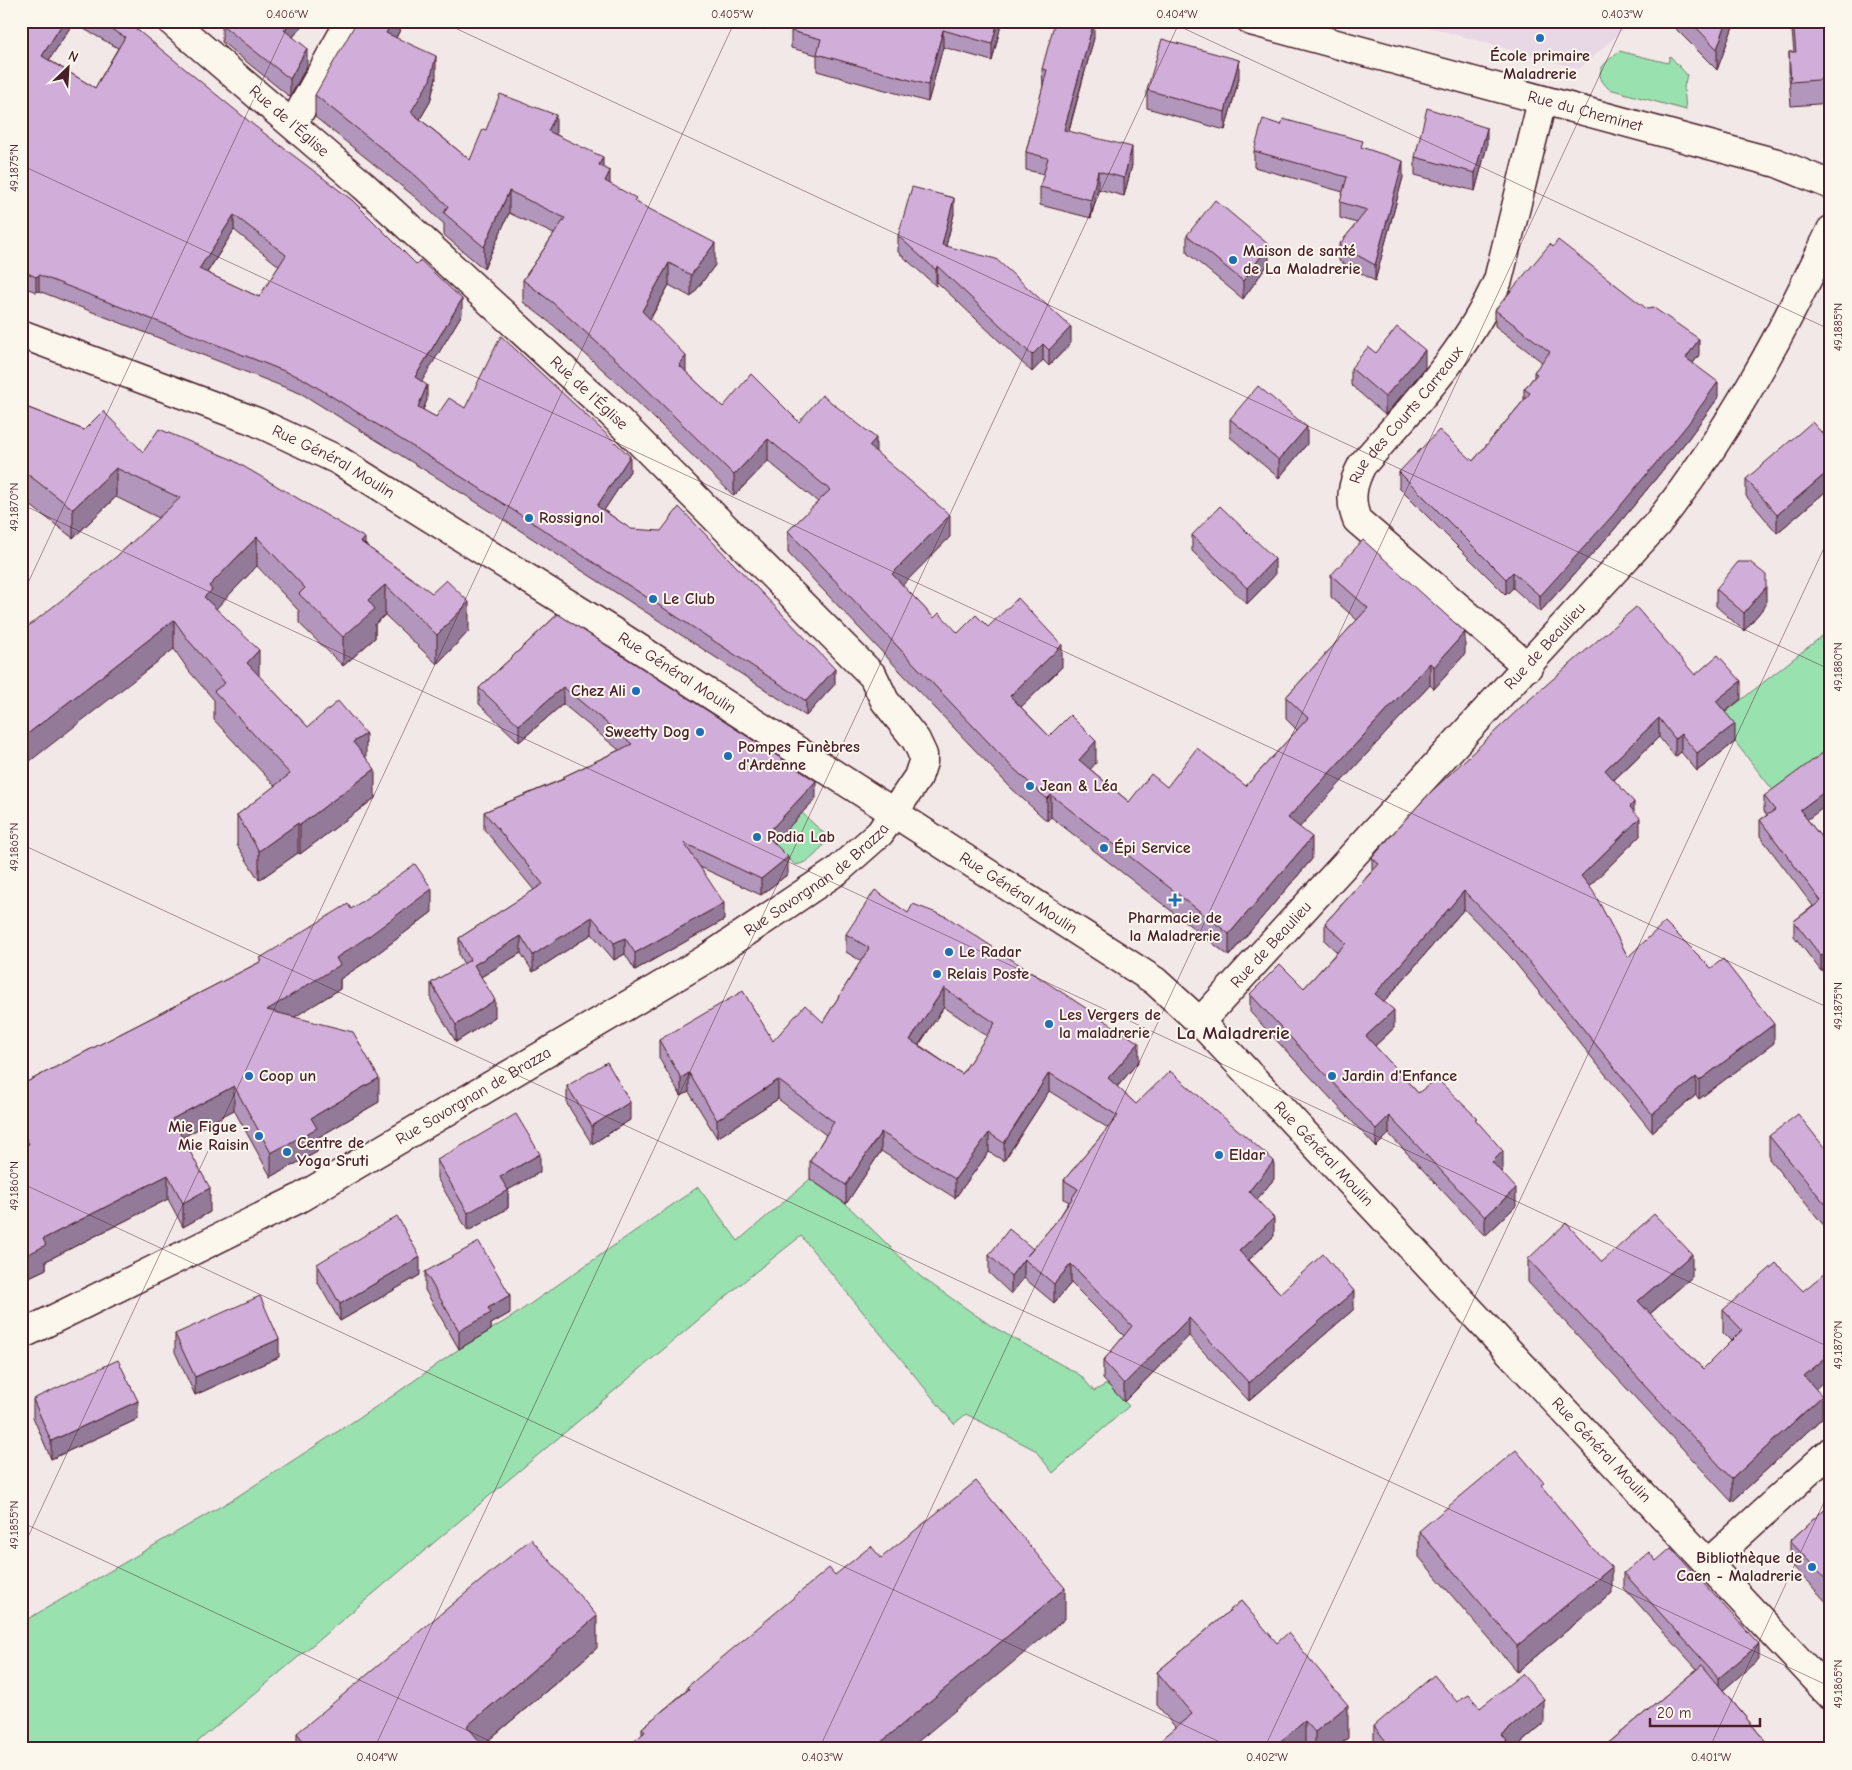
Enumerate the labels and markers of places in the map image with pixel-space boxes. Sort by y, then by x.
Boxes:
marker: École primaire Maladrerie [1534,32,1546,44]
place label: École primaire Maladrerie [1490,46,1590,83]
place label: Maison de santé de La Maladrerie [1243,242,1360,278]
marker: Maison de santé de La Maladrerie [1227,254,1239,266]
place label: Rossignol [539,509,604,527]
marker: Rossignol [523,512,535,524]
place label: Le Club [663,590,715,608]
marker: Le Club [647,593,659,605]
place label: Chez Ali [571,682,626,700]
marker: Chez Ali [630,685,642,697]
place label: Sweetty Dog [605,723,690,741]
marker: Sweetty Dog [694,726,706,738]
place label: Pompes Funèbres d'Ardenne [738,738,860,774]
marker: Pompes Funèbres d'Ardenne [722,750,734,762]
place label: Jean & Léa [1040,777,1118,795]
marker: Jean & Léa [1024,780,1036,792]
place label: Podia Lab [767,828,835,846]
marker: Podia Lab [751,831,763,843]
place label: Épi Service [1114,838,1191,857]
marker: Épi Service [1098,842,1110,854]
marker: Pharmacie de la Maladrerie [1169,894,1181,906]
place label: Pharmacie de la Maladrerie [1128,909,1222,945]
place label: Le Radar [959,943,1022,961]
marker: Le Radar [943,946,955,958]
place label: Relais Poste [947,965,1029,983]
marker: Relais Poste [931,968,943,980]
place label: Les Vergers de la maladrerie [1059,1006,1161,1042]
marker: Les Vergers de la maladrerie [1043,1018,1055,1030]
place label: Coop un [259,1067,316,1085]
place label: Jardin d'Enfance [1342,1067,1457,1085]
marker: Coop un [243,1070,255,1082]
marker: Jardin d'Enfance [1326,1070,1338,1082]
place label: Mie Figue - Mie Raisin [168,1118,249,1154]
marker: Mie Figue - Mie Raisin [253,1130,265,1142]
place label: Centre de Yoga Sruti [297,1134,369,1170]
marker: Centre de Yoga Sruti [281,1146,293,1158]
place label: Eldar [1229,1146,1266,1164]
marker: Eldar [1213,1149,1225,1161]
place label: Bibliothèque de Caen - Maladrerie [1676,1549,1802,1585]
marker: Bibliothèque de Caen - Maladrerie [1806,1561,1818,1573]

